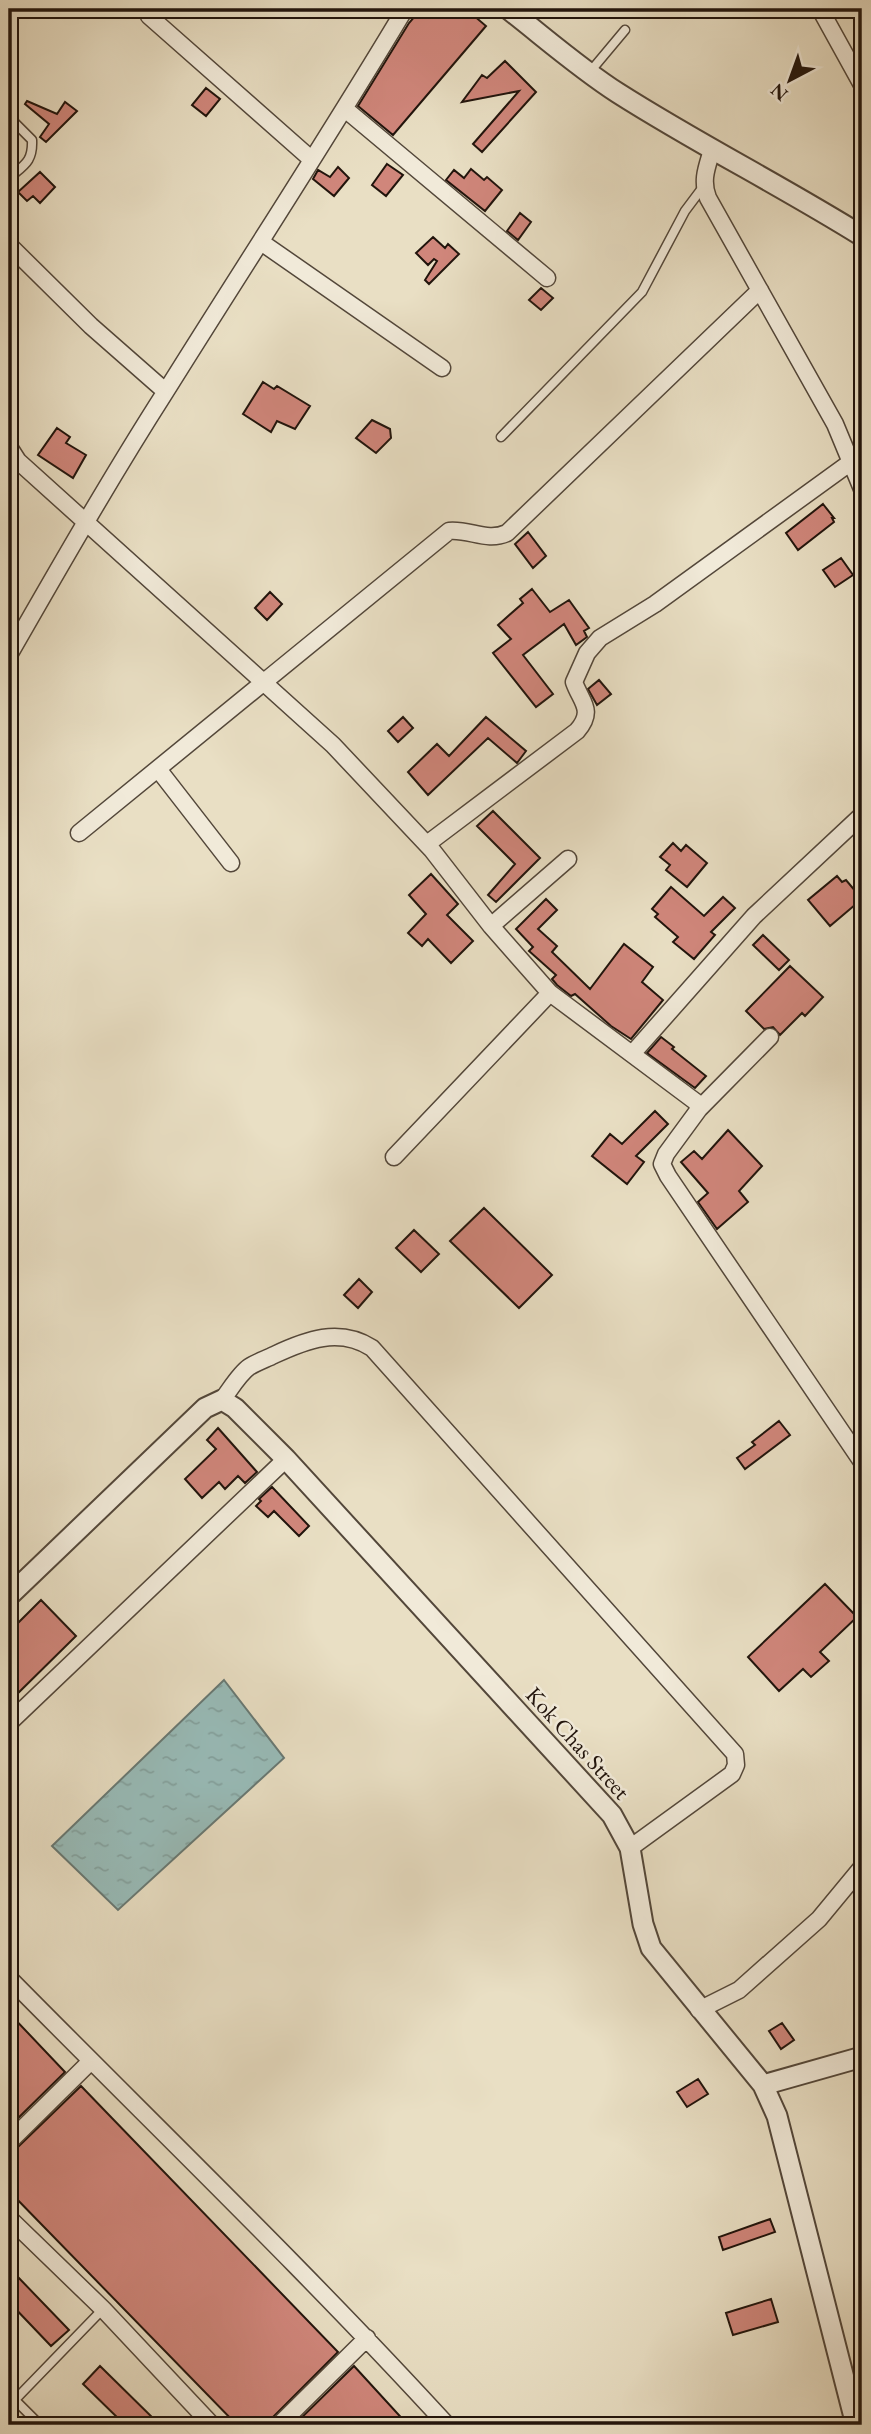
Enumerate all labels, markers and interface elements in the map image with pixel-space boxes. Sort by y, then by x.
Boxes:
north arrow [756,46,826,116]
text: N [765,78,793,107]
street label: Kok Chas Street [519,1680,637,1806]

